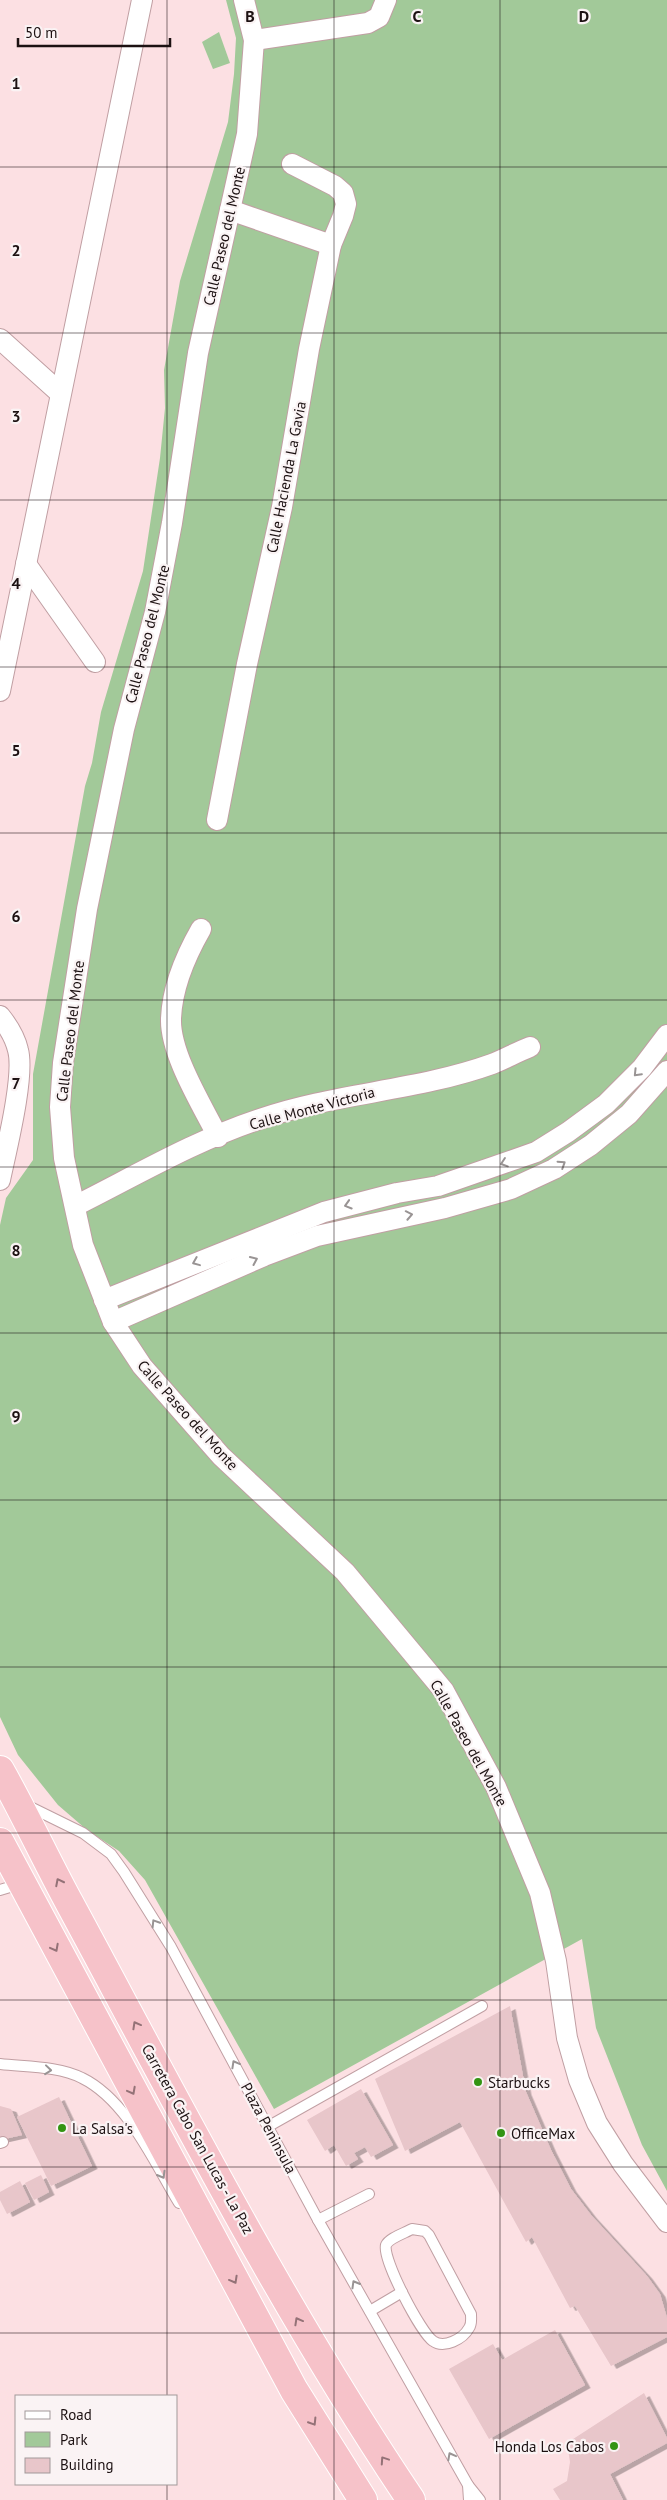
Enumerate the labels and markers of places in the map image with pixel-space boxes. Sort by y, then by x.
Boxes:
place label: Starbucks [488,2073,550,2092]
marker: Starbucks [472,2076,484,2088]
place label: La Salsa's [72,2119,133,2138]
marker: La Salsa's [56,2122,68,2134]
place label: OfficeMax [511,2124,575,2143]
marker: OfficeMax [495,2127,507,2139]
place label: Honda Los Cabos [495,2437,604,2456]
marker: Honda Los Cabos [608,2440,620,2452]

